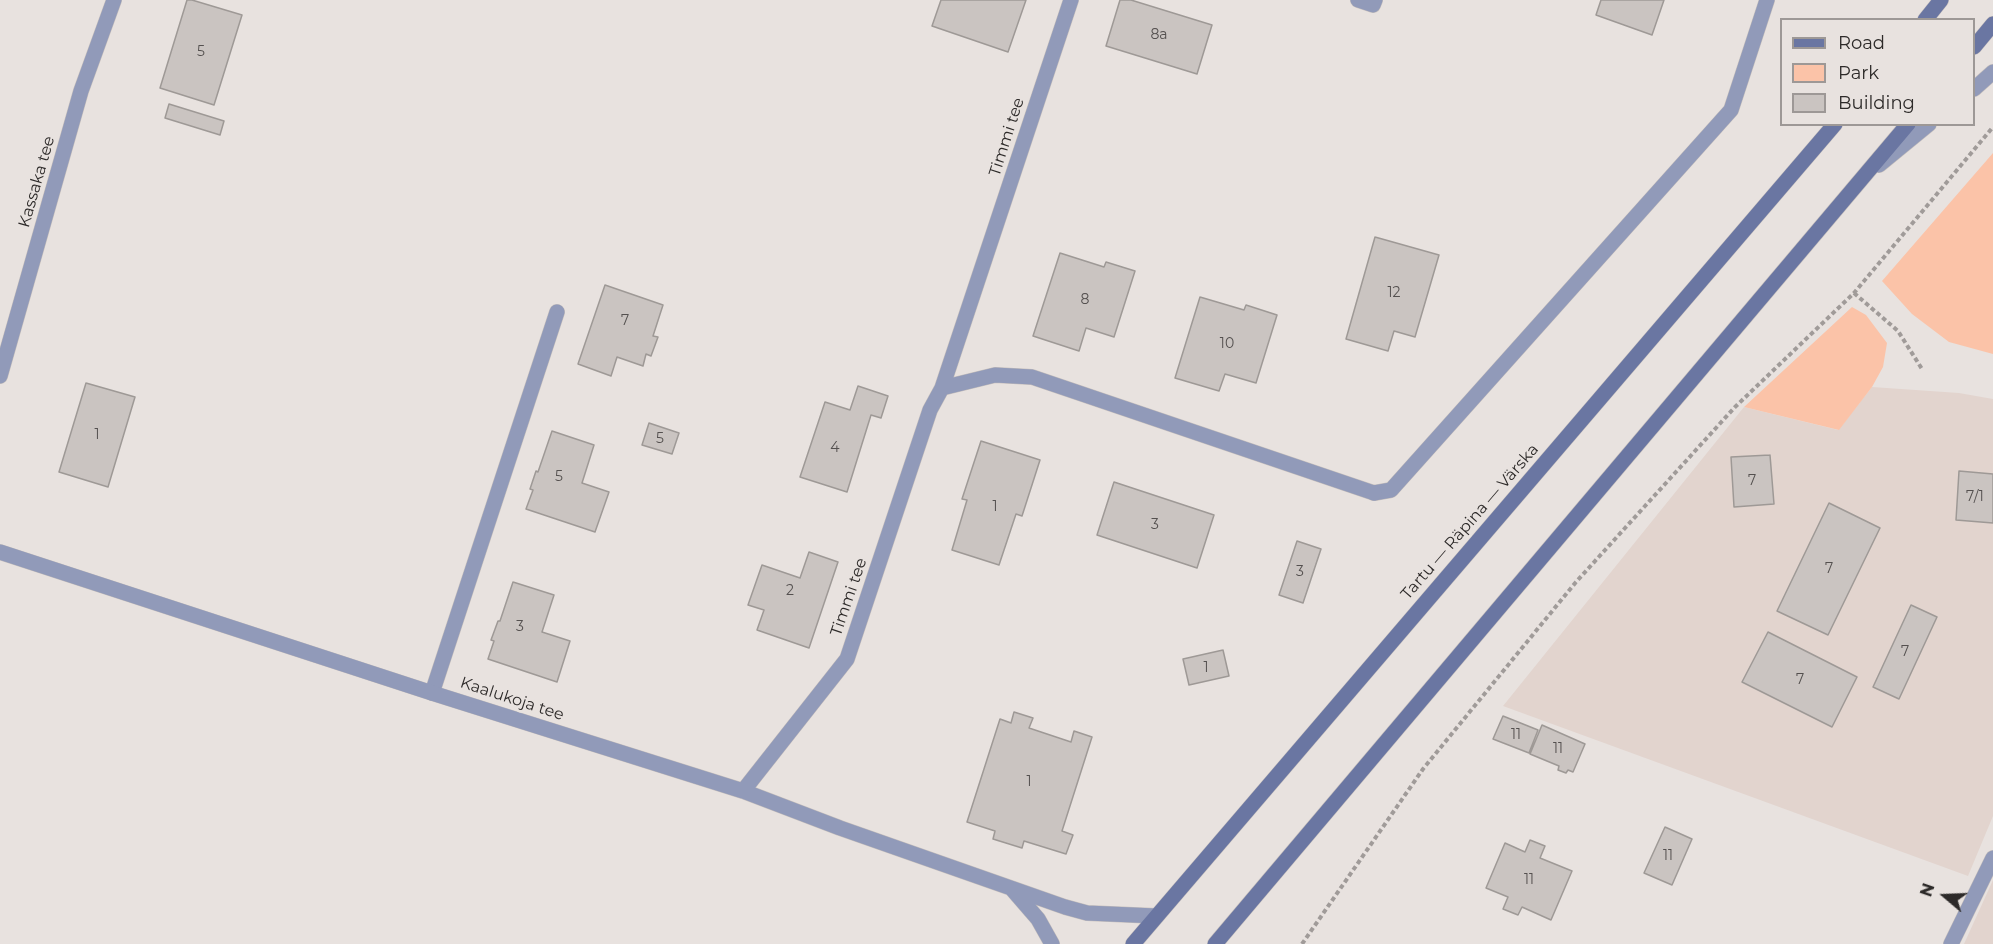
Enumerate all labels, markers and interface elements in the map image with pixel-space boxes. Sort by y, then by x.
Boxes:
legend [1780,18,1975,126]
house number: 8a [1150,27,1168,43]
text: Road [1838,32,1885,54]
house number: 5 [197,44,205,60]
text: Park [1838,62,1879,84]
text: Building [1838,92,1915,114]
street label: Timmi tee [985,95,1029,179]
street label: Kassaka tee [15,134,59,230]
house number: 12 [1387,285,1401,301]
house number: 8 [1081,292,1089,308]
house number: 7 [621,313,629,329]
house number: 10 [1220,336,1234,352]
house number: 1 [94,427,100,443]
house number: 5 [656,431,664,447]
house number: 4 [830,440,840,456]
street label: Tartu — Räpina — Värska [1397,440,1543,604]
house number: 5 [555,469,563,485]
house number: 7 [1748,473,1756,489]
house number: 7/1 [1966,489,1984,505]
house number: 1 [992,499,998,515]
house number: 3 [1151,517,1159,533]
street label: Timmi tee [827,555,871,639]
house number: 7 [1825,561,1833,577]
house number: 3 [1296,564,1304,580]
house number: 2 [786,583,794,599]
house number: 3 [516,619,524,635]
house number: 7 [1901,644,1909,660]
house number: 1 [1203,660,1209,676]
house number: 7 [1796,672,1804,688]
street label: Kaalukoja tee [458,673,566,725]
house number: 11 [1511,727,1521,743]
house number: 11 [1553,741,1563,757]
house number: 1 [1026,774,1032,790]
house number: 11 [1663,848,1673,864]
north arrow [1915,866,1975,926]
house number: 11 [1524,872,1534,888]
text: N [1916,881,1939,899]

